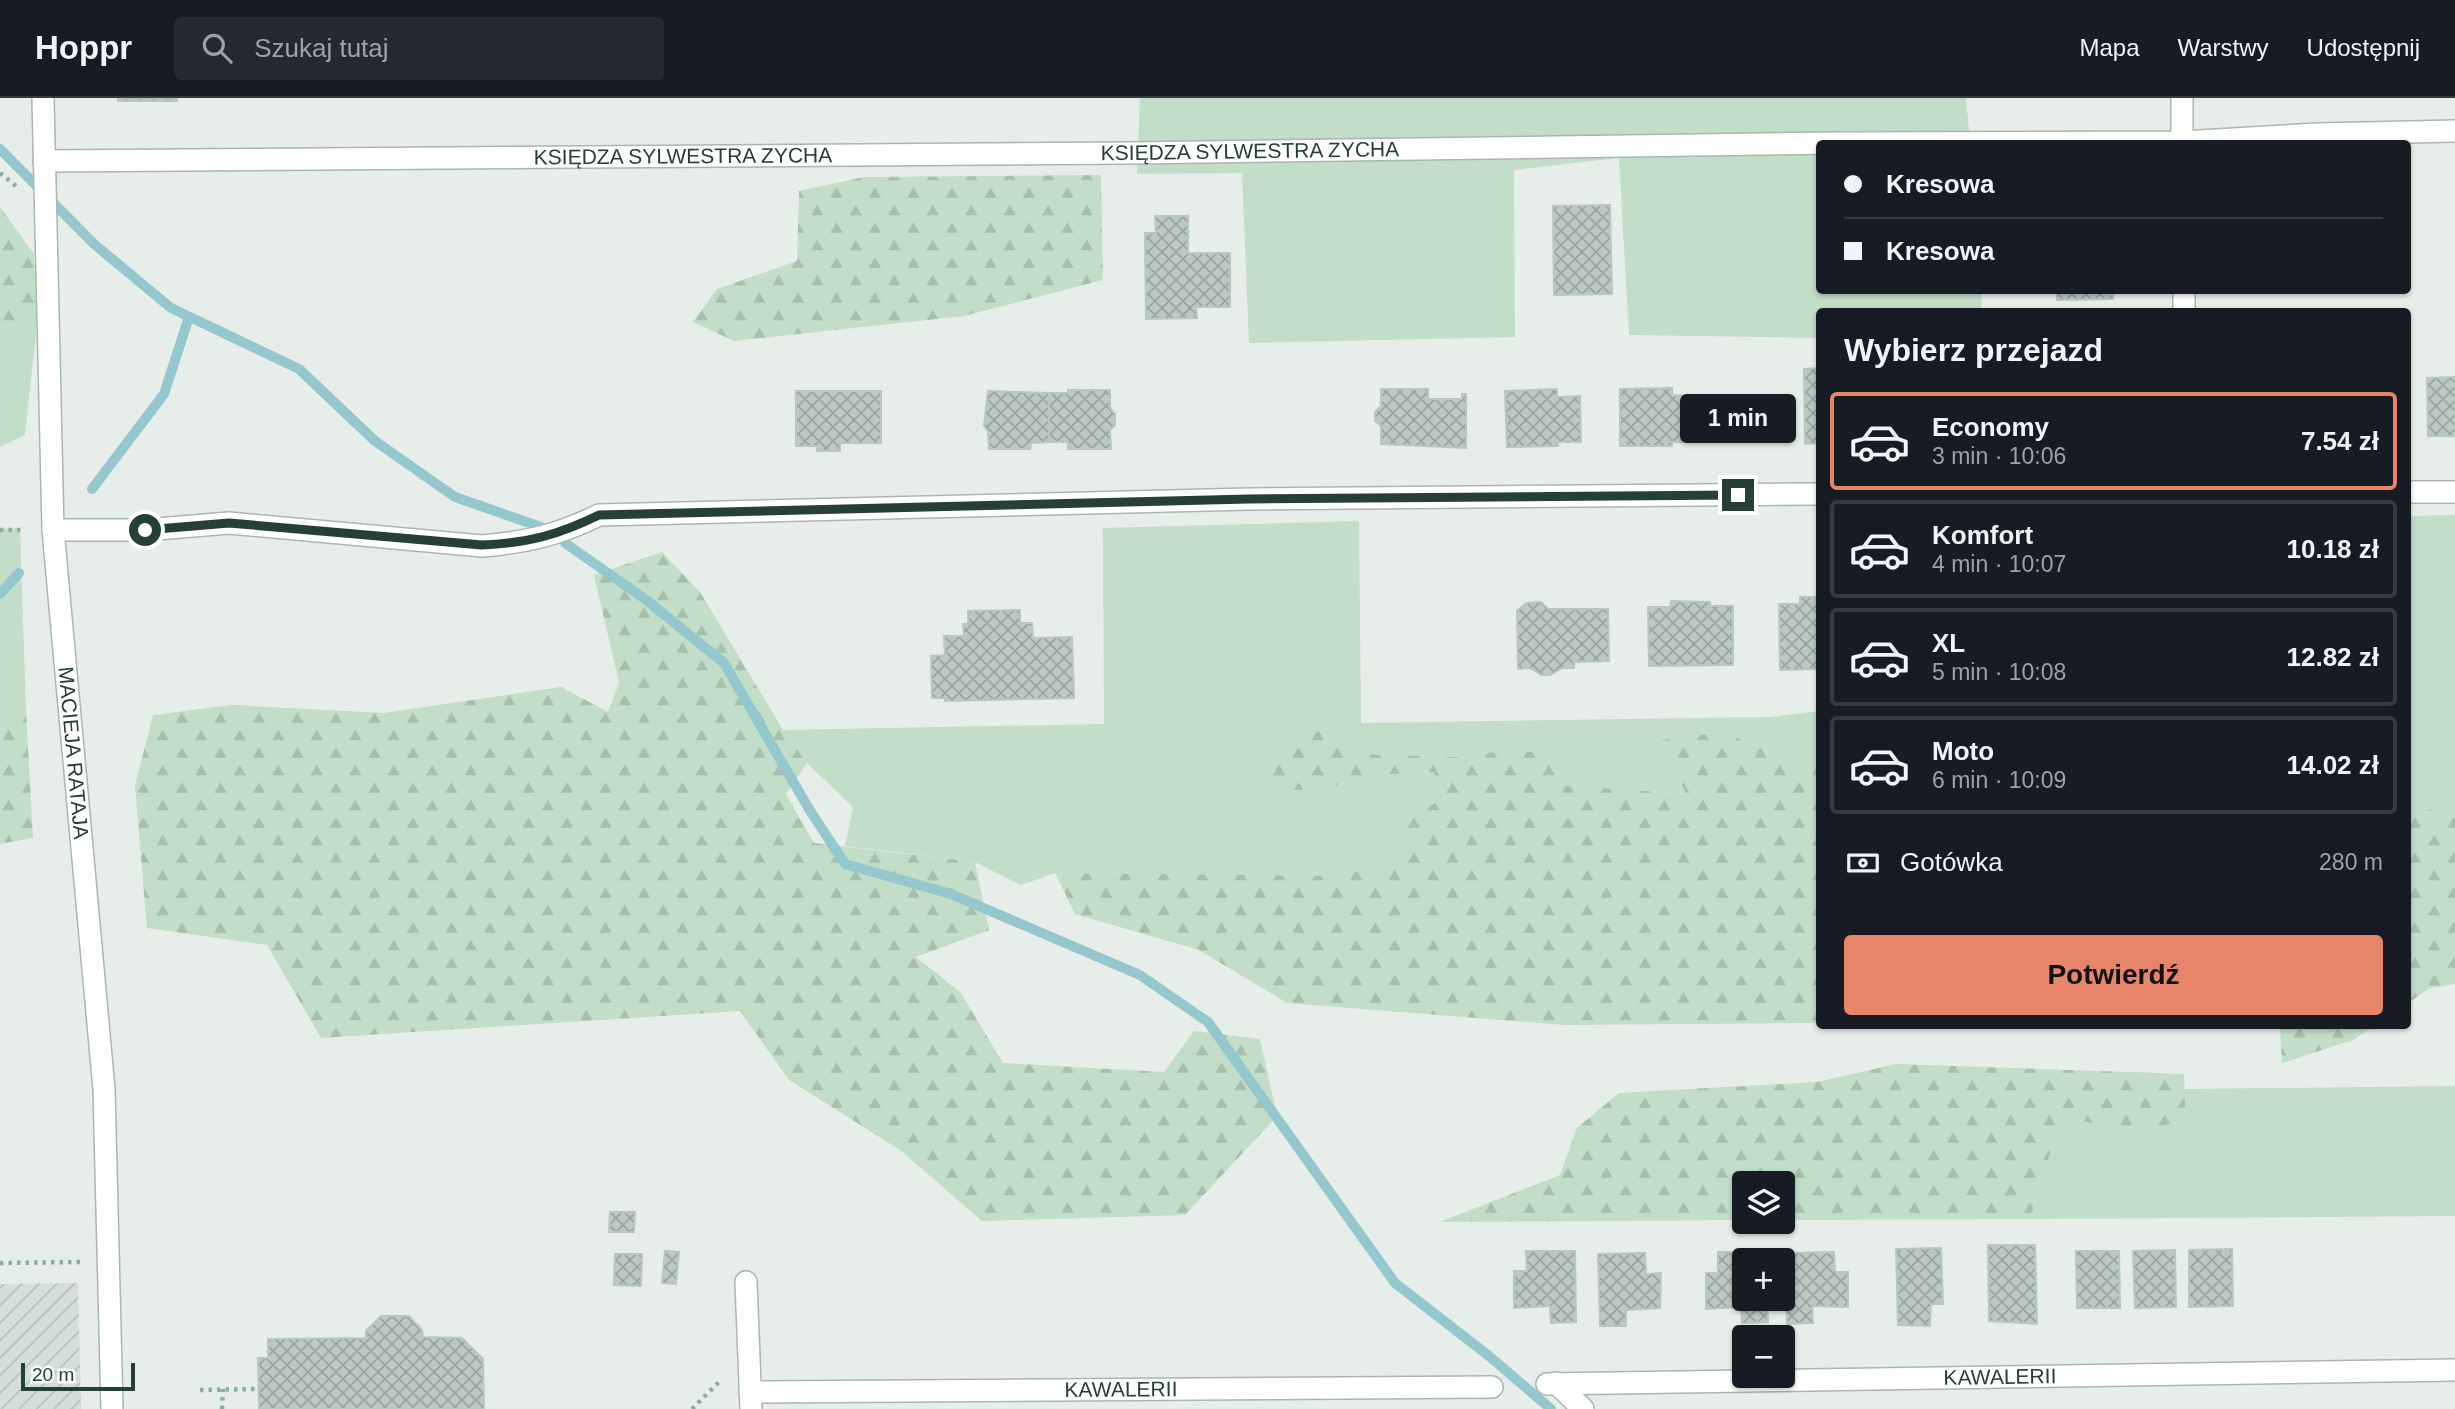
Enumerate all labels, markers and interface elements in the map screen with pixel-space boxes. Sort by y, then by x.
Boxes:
search box [174,17,664,80]
text: Hoppr [35,29,132,66]
icon: search [198,29,236,67]
text: Szukaj tutaj [254,33,389,63]
text: Mapa [2079,34,2139,61]
text: Warstwy [2177,34,2269,61]
text: Udostępnij [2307,34,2420,61]
street label: KSIĘDZA SYLWESTRA ZYCHA [1101,137,1399,164]
street label: KSIĘDZA SYLWESTRA ZYCHA [534,143,832,168]
text: Kresowa [1886,169,1994,199]
text: Kresowa [1886,236,1994,266]
text: Wybierz przejazd [1844,332,2103,368]
callout: 1 min [1680,394,1796,442]
text: 1 min [1708,405,1768,431]
icon: car [1848,410,1911,473]
text: Economy [1932,412,2049,442]
text: 7.54 zł [2301,426,2379,456]
text: 3 min · 10:06 [1932,443,2066,469]
route end [1722,479,1754,511]
route start [129,514,161,546]
icon: car [1848,518,1911,581]
text: Komfort [1932,520,2033,550]
text: 10.18 zł [2286,534,2379,564]
text: 4 min · 10:07 [1932,551,2066,577]
icon: car [1848,626,1911,689]
text: XL [1932,628,1965,658]
text: 12.82 zł [2286,642,2379,672]
text: 5 min · 10:08 [1932,659,2066,685]
street label: MACIEJA RATAJA [55,666,93,840]
icon: car [1848,734,1911,797]
text: Moto [1932,736,1994,766]
text: 14.02 zł [2286,750,2379,780]
text: 6 min · 10:09 [1932,767,2066,793]
icon: cash [1844,844,1882,882]
text: Gotówka [1900,847,2003,877]
text: 280 m [2319,849,2383,875]
button: Potwierdź [1844,935,2383,1015]
map controls [1732,1171,1795,1388]
button: layers [1732,1171,1795,1234]
button: + [1732,1248,1795,1311]
button: − [1732,1325,1795,1388]
scale bar [21,1360,135,1392]
text: 20 m [32,1364,74,1385]
street label: KAWALERII [1943,1364,2057,1389]
street label: KAWALERII [1064,1377,1178,1401]

